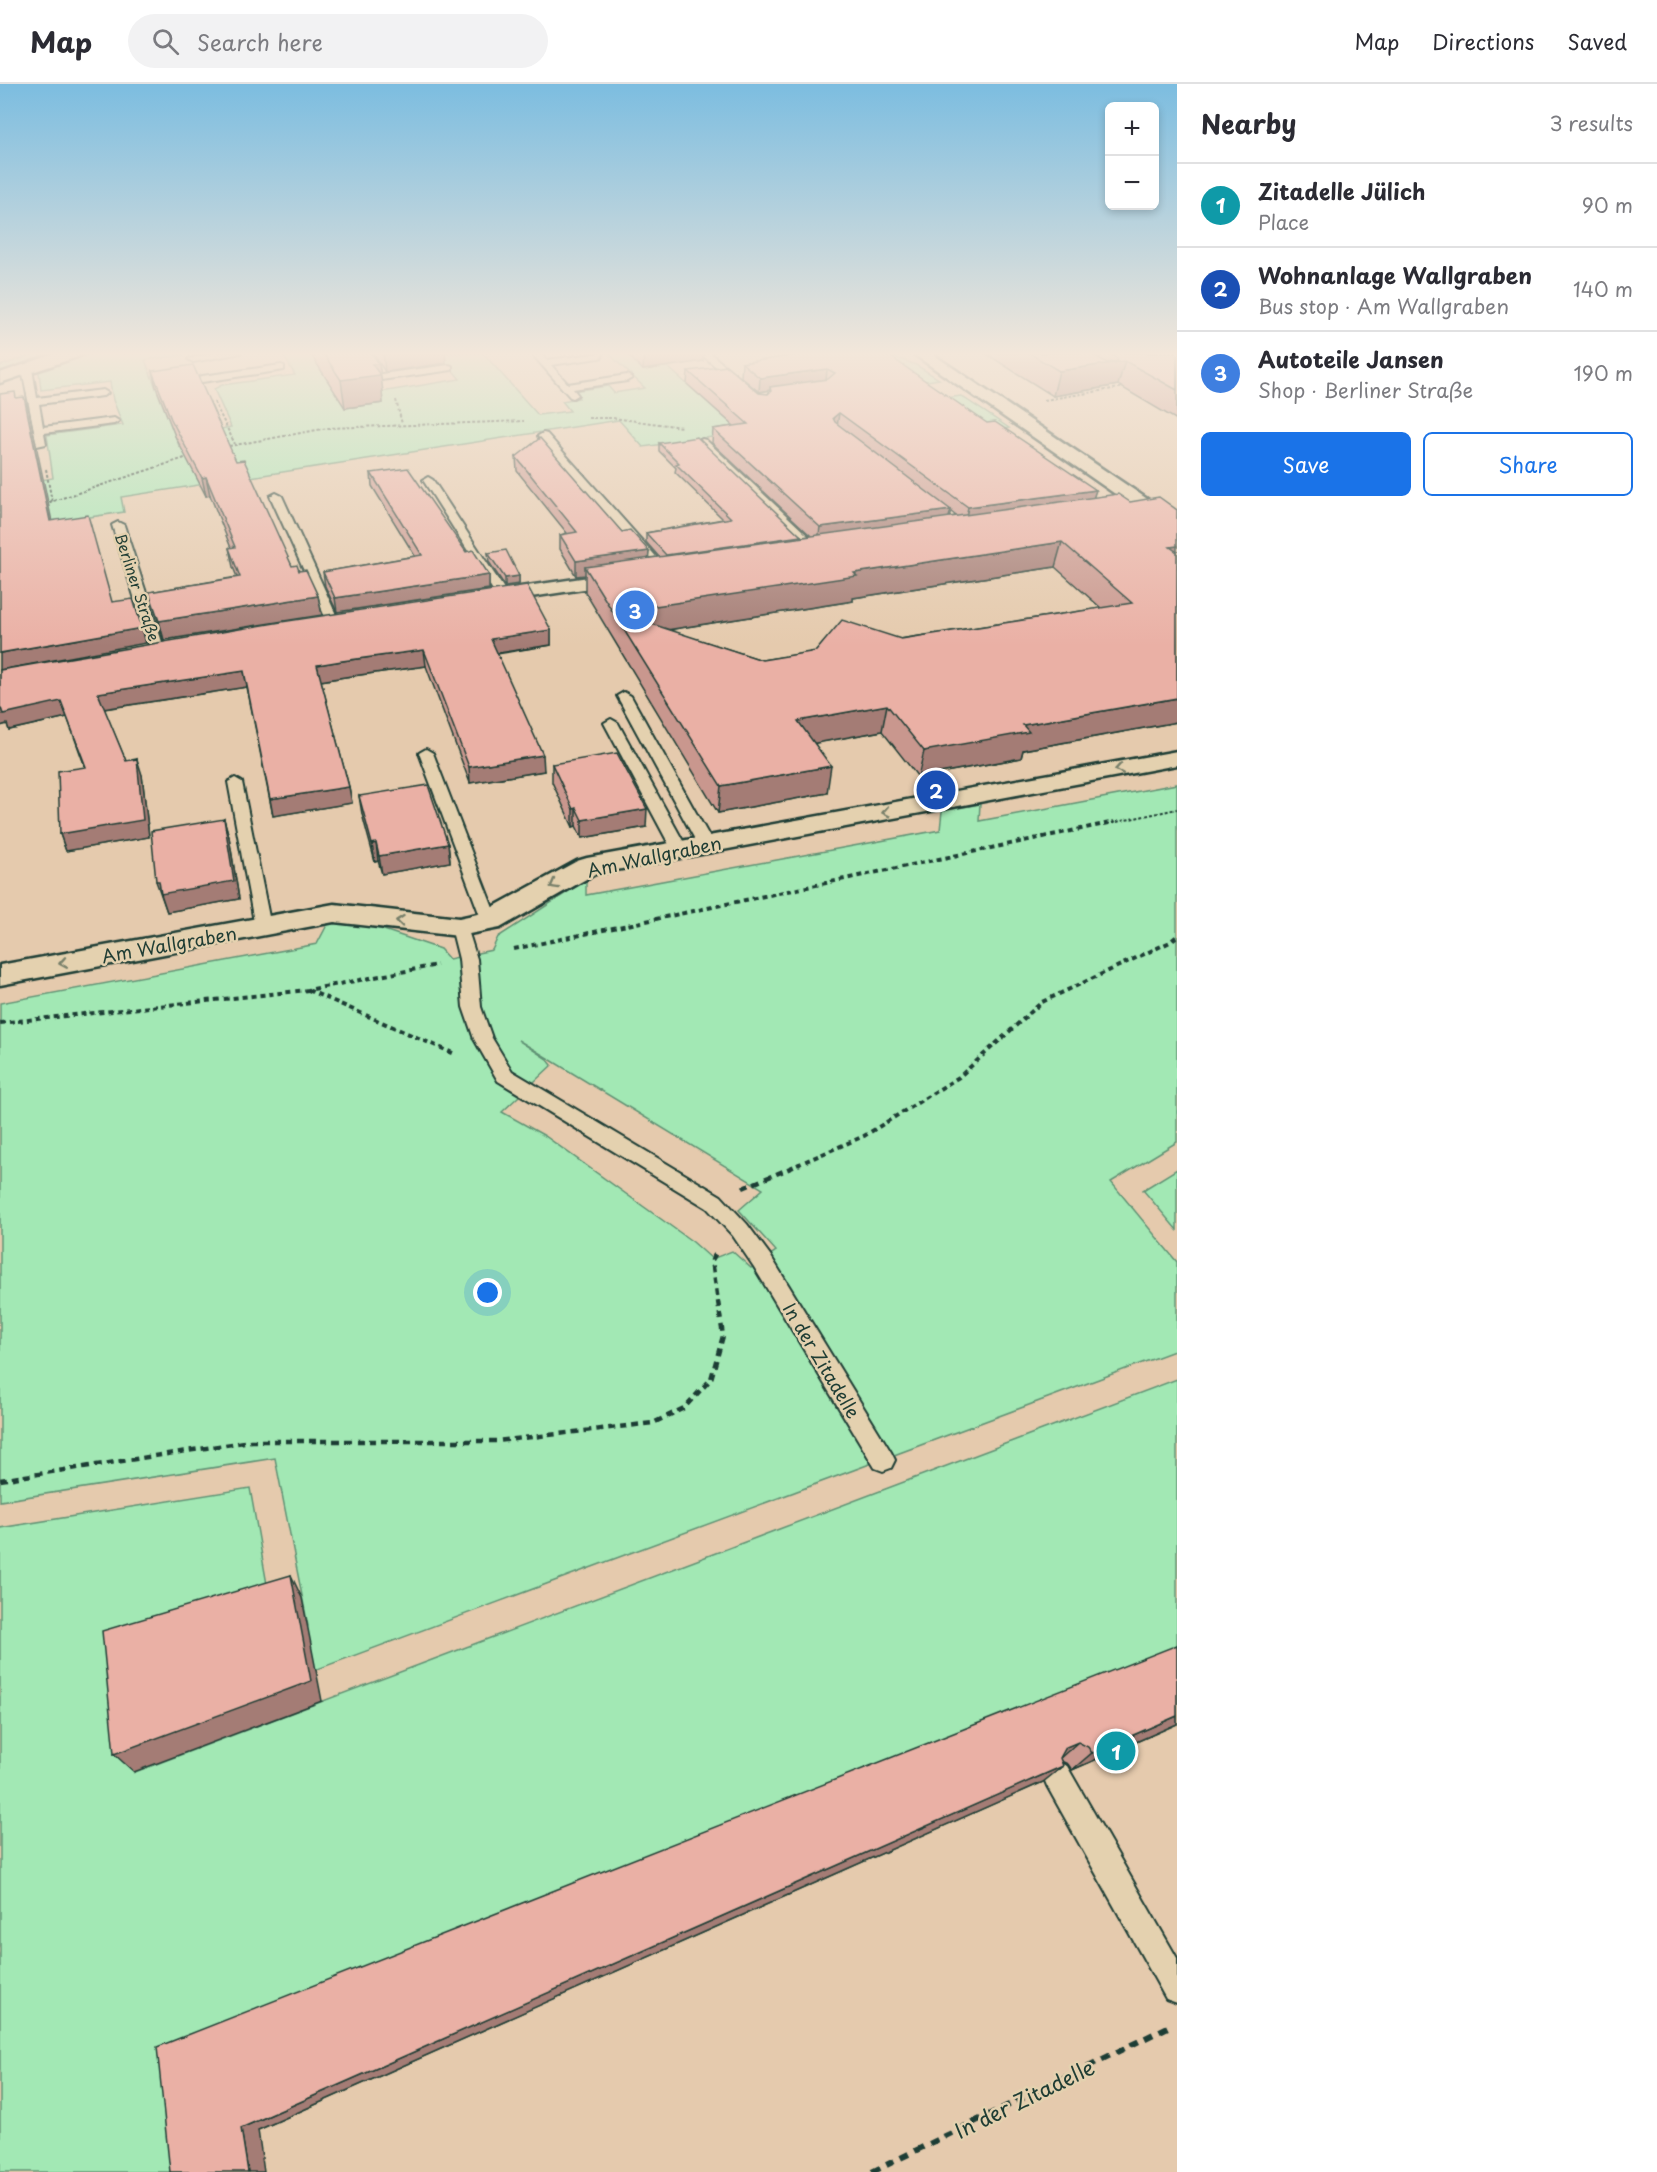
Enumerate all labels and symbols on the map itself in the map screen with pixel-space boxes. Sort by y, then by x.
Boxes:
street label: Berliner Straße [110,530,166,644]
pin: 3 [616,588,654,632]
one-way arrow [1115,762,1124,774]
pin: 2 [916,768,956,812]
one-way arrow [882,805,891,817]
street label: Am Wallgraben [584,829,724,883]
one-way arrow [550,878,560,889]
one-way arrow [396,915,405,928]
street label: Am Wallgraben [99,919,239,969]
one-way arrow [59,956,69,969]
your location [473,1278,502,1307]
street label: In der Zitadelle [777,1297,867,1423]
pin: 1 [1096,1728,1136,1774]
street label: In der Zitadelle [949,2050,1099,2146]

